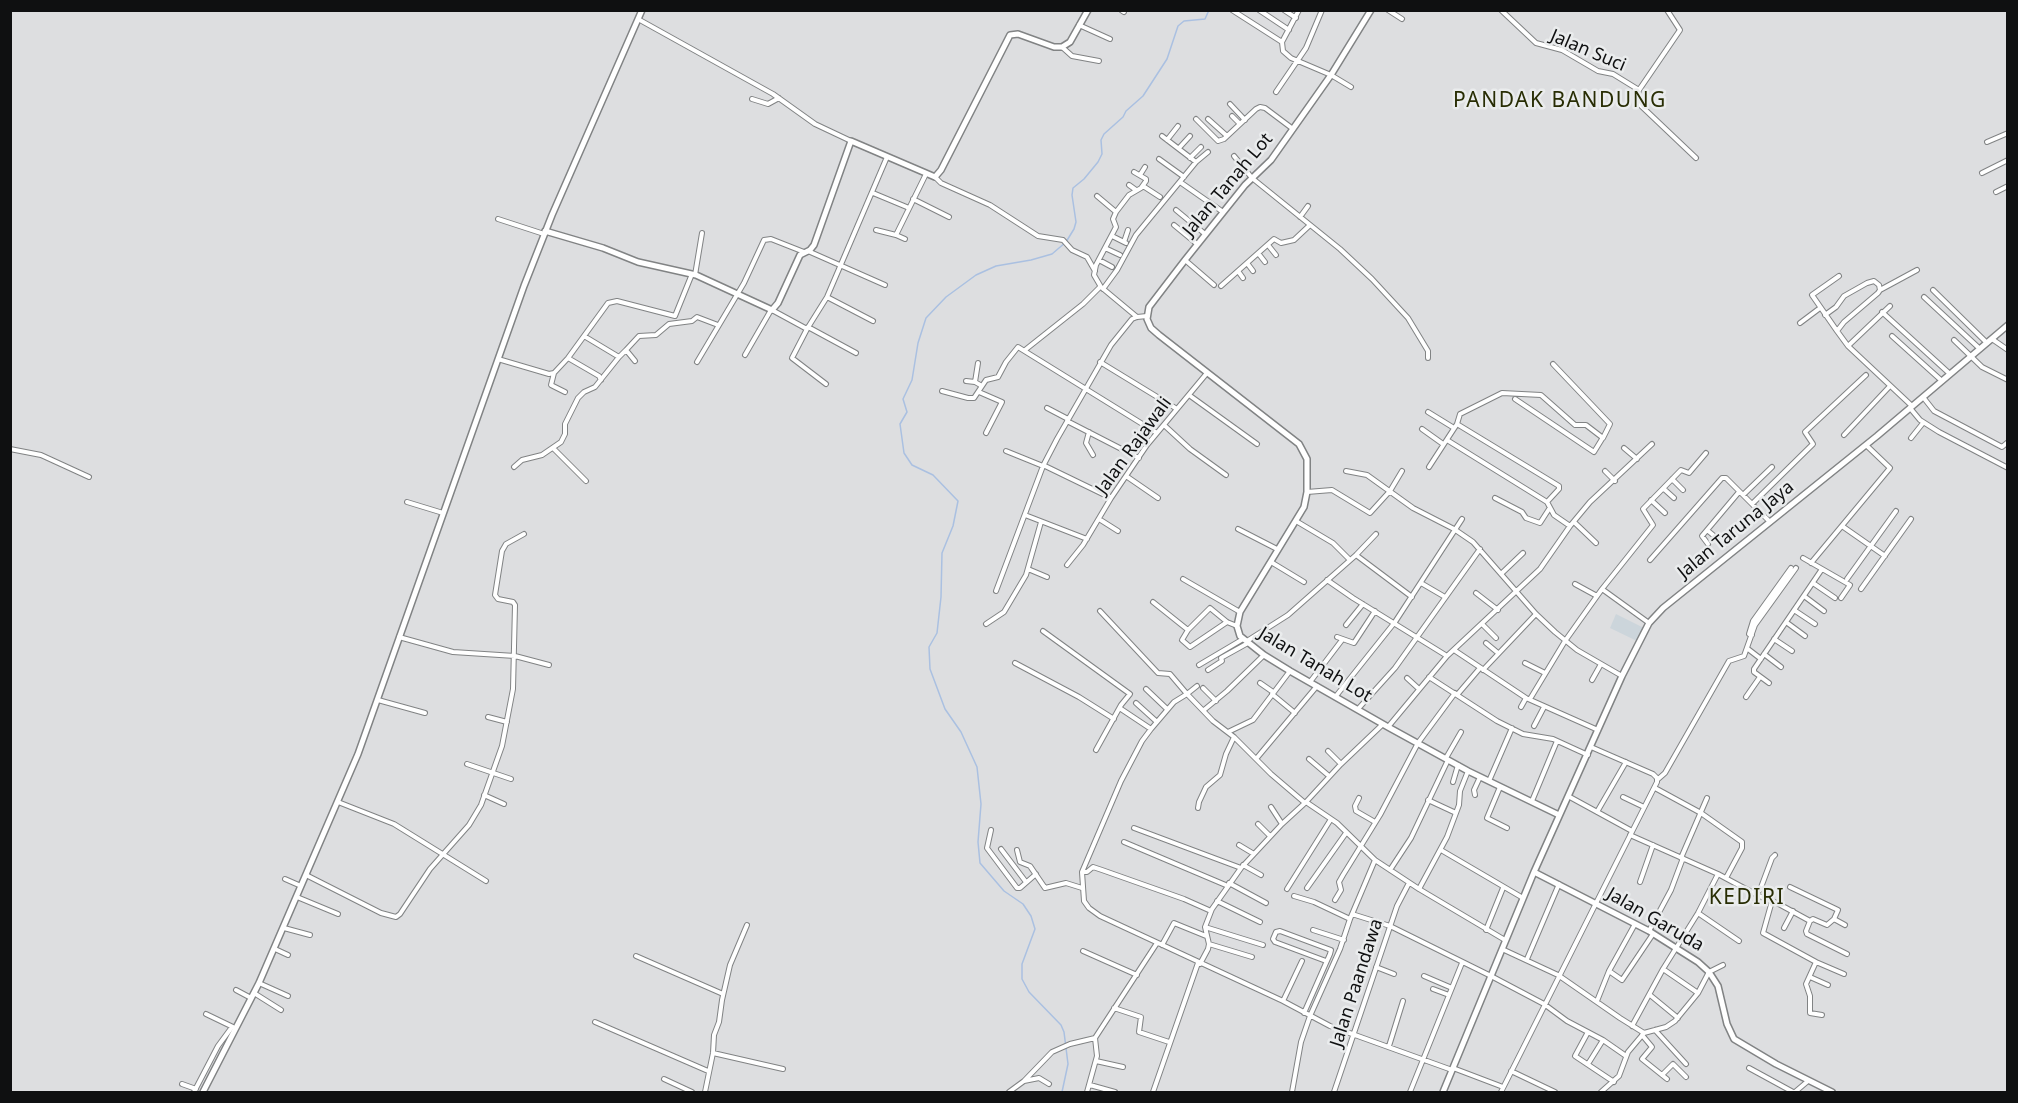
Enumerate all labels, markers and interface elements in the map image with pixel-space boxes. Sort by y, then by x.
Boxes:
street label: Jalan Suci [1547,25,1629,77]
district label: PANDAK BANDUNG [1453,88,1667,114]
street label: Jalan Tanah Lot [1179,129,1277,241]
street label: Jalan Rajawali [1091,393,1177,499]
street label: Jalan Taruna Jaya [1674,477,1798,583]
street label: Jalan Tanah Lot [1255,623,1375,707]
street label: Jalan Garuda [1603,884,1707,956]
district label: KEDIRI [1709,885,1785,911]
street label: Jalan Paandawa [1326,916,1388,1050]

